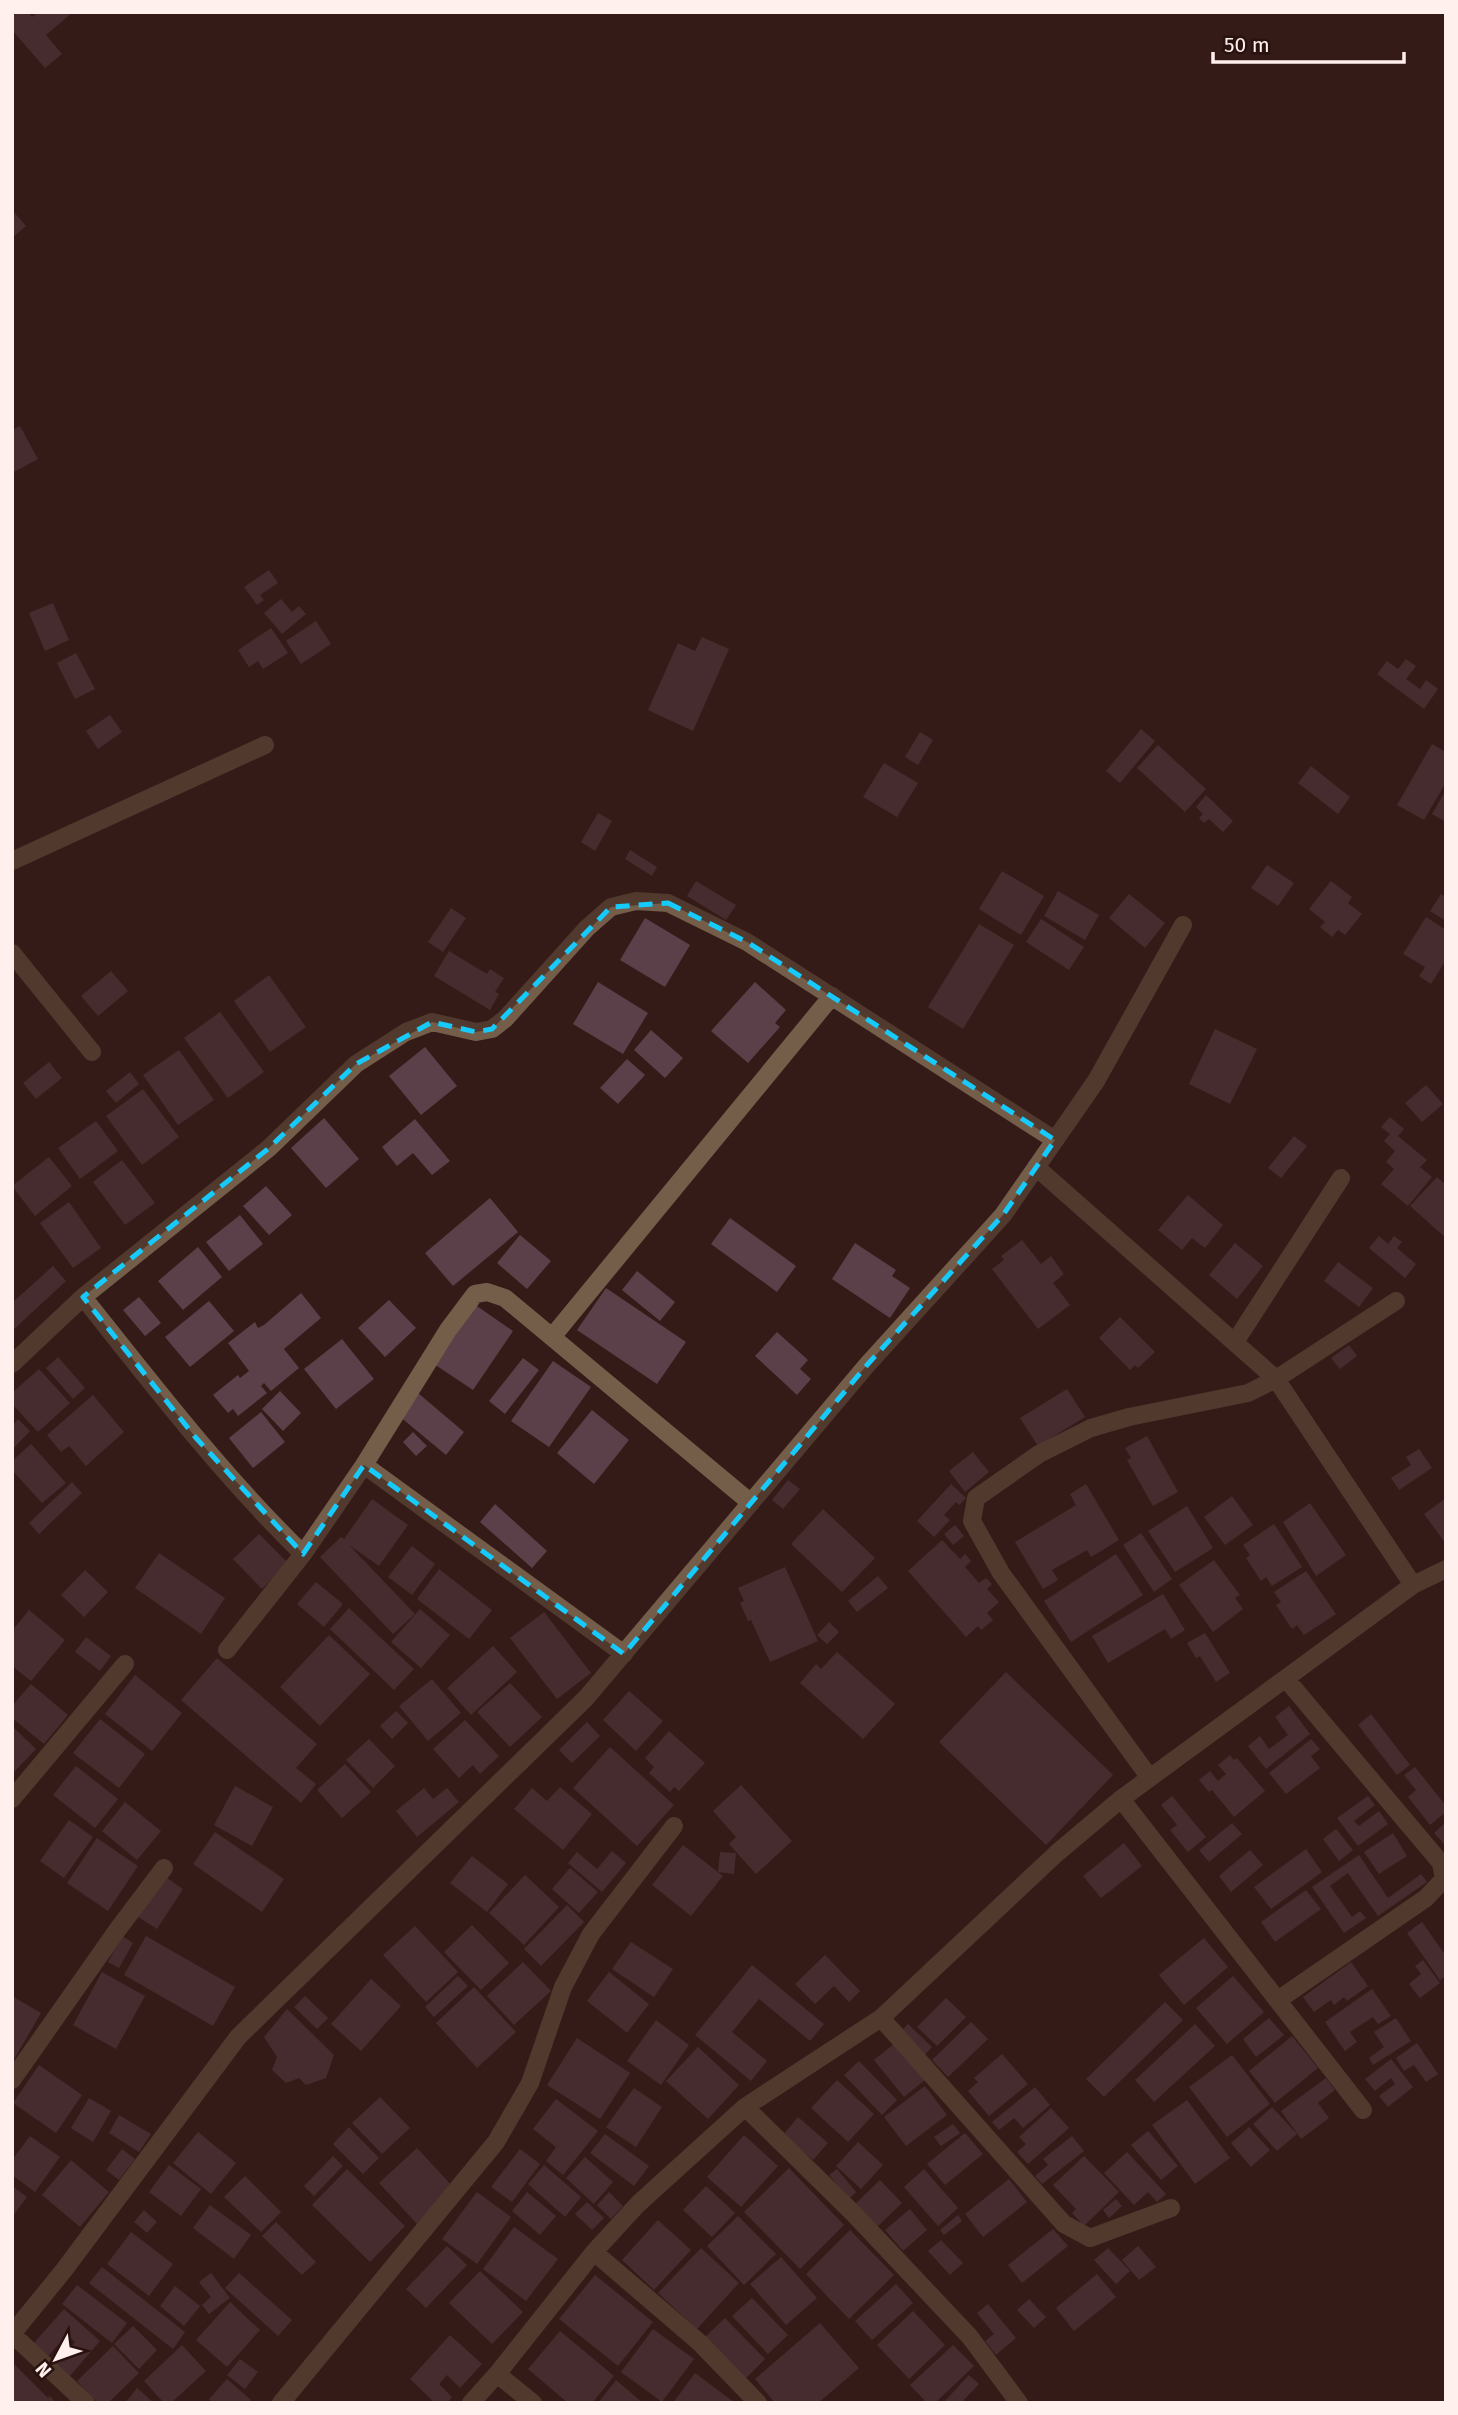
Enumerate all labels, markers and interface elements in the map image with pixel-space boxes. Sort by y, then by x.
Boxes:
scale bar [1213,21,1404,65]
text: 50 m [1224,32,1270,58]
north arrow [21,2324,91,2394]
text: N [31,2358,56,2382]

